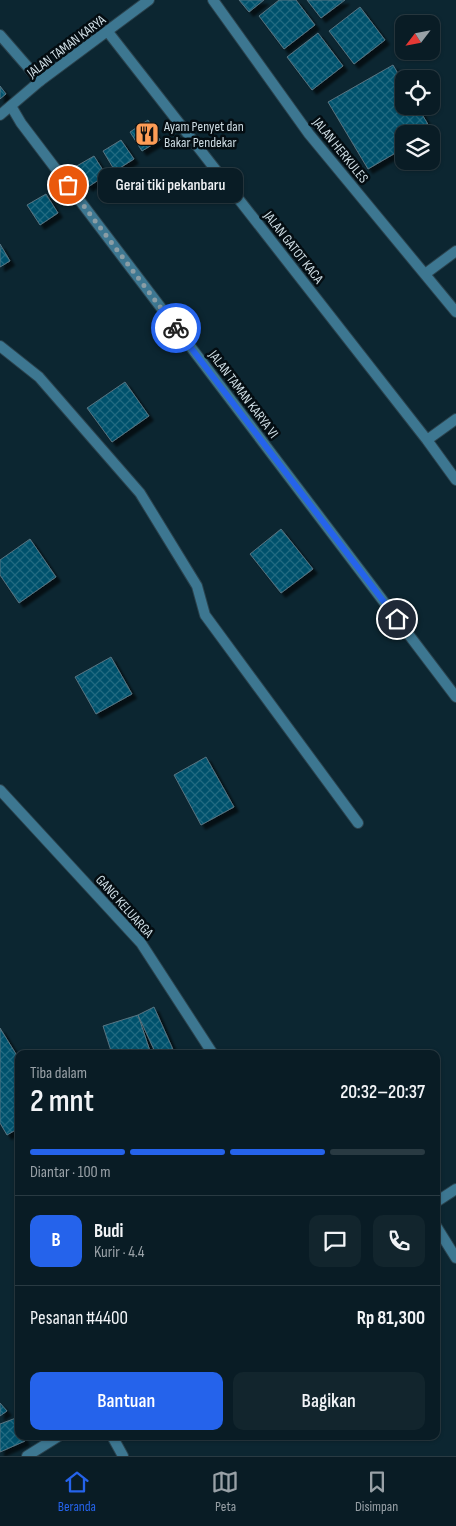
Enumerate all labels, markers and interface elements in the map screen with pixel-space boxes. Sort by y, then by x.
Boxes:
street label: JALAN TAMAN KARYA [23,11,110,82]
north arrow [395,15,440,60]
map controls [395,15,440,170]
button: locate [395,70,440,115]
street label: JALAN HERKULES [308,113,372,186]
place label: Ayam Penyet dan Bakar Pendekar [163,118,244,151]
restaurant icon: Ayam Penyet dan Bakar Pendekar [134,121,160,147]
button: layers [395,125,440,170]
pin [47,164,89,206]
callout: Gerai tiki pekanbaru [98,168,243,202]
icon: bag [54,171,82,199]
text: Gerai tiki pekanbaru [116,176,225,195]
street label: JALAN GATOT KACA [259,207,328,288]
courier [151,303,201,353]
icon: bike [162,314,190,342]
street label: JALAN TAMAN KARYA VI [204,346,282,442]
pin [376,598,418,640]
icon: home [383,605,411,633]
street label: GANG KELUARGA [92,871,158,942]
text: Tiba dalam [30,1064,87,1083]
text: 20:32–20:37 [340,1081,425,1104]
text: 2 mnt [30,1082,94,1121]
text: Diantar · 100 m [30,1163,110,1182]
button: chat [309,1215,361,1267]
button: phone [373,1215,425,1267]
text: Budi [94,1220,123,1243]
text: B [51,1229,61,1252]
text: Kurir · 4.4 [94,1243,145,1262]
text: Pesanan #4400 [30,1307,128,1330]
text: Rp 81,300 [357,1307,425,1330]
button: Bantuan [30,1372,223,1430]
button: Bagikan [233,1372,425,1430]
tab: Beranda [58,1468,96,1515]
tab: Peta [211,1468,239,1515]
tab: Disimpan [355,1468,398,1515]

